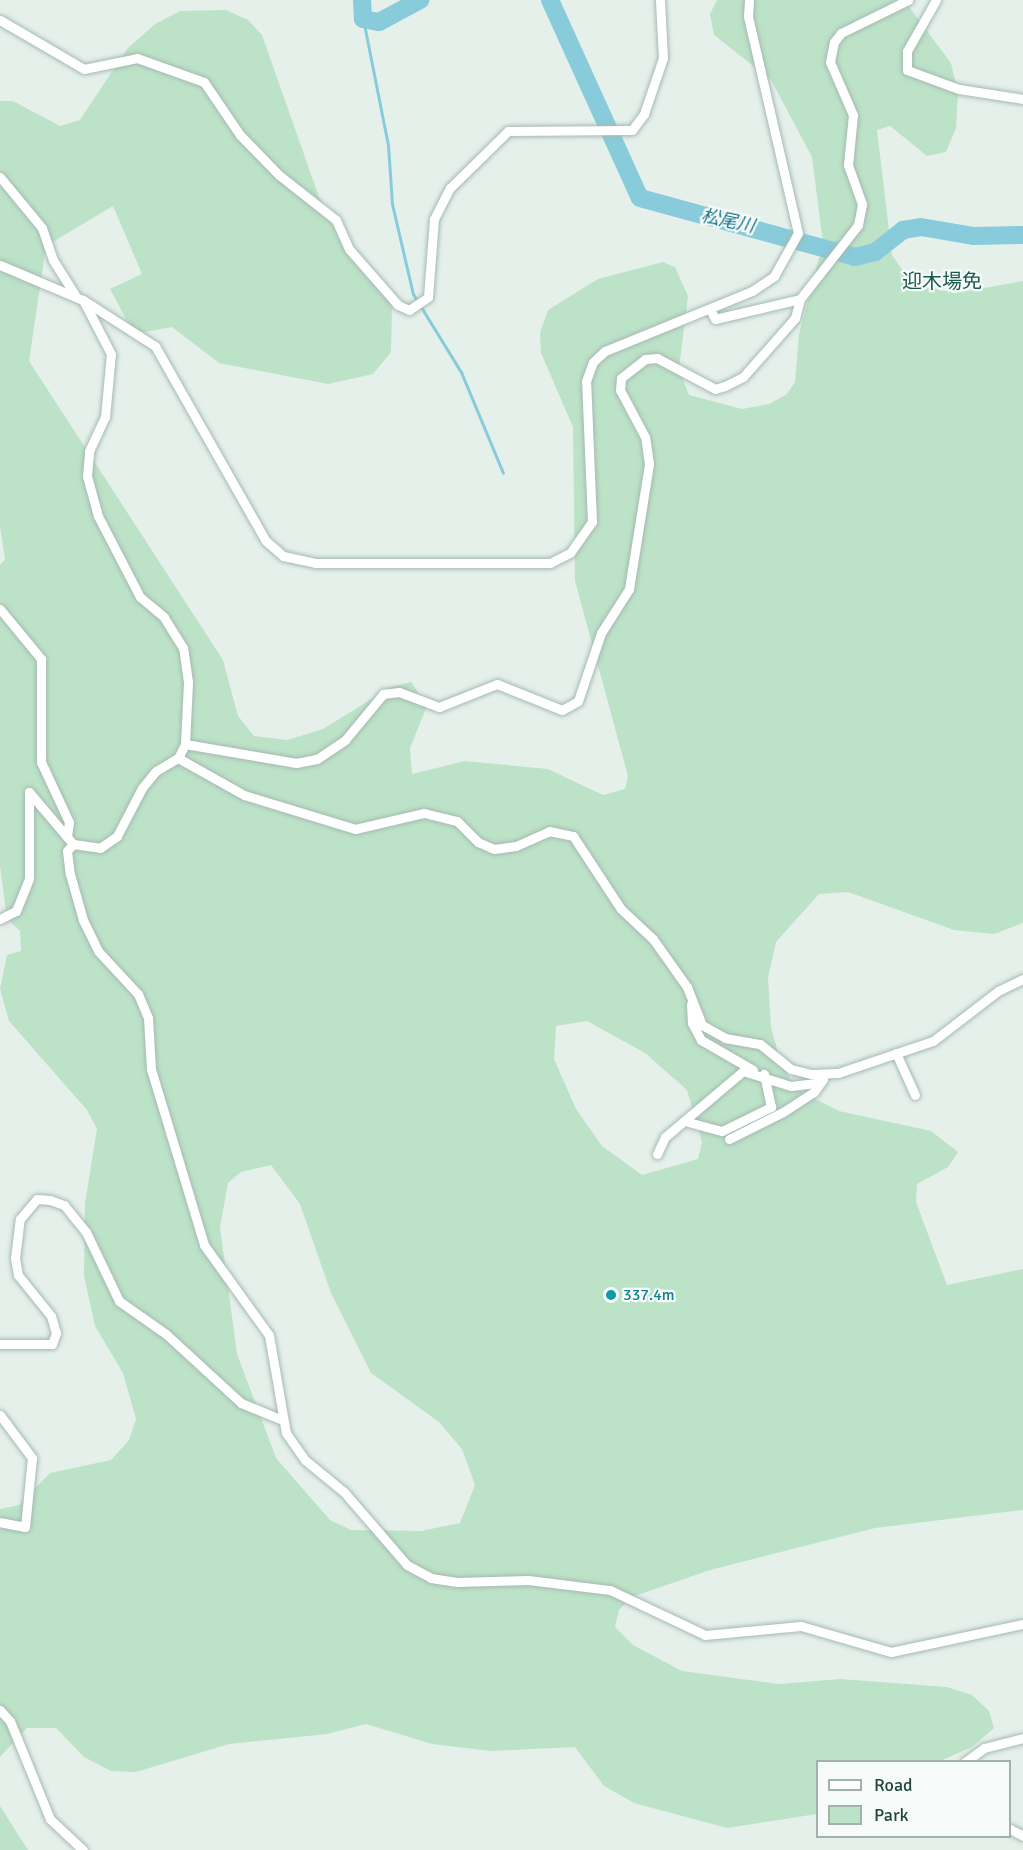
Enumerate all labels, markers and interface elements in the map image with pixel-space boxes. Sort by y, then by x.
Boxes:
water label: 松尾川 [699,205,757,237]
district label: 迎木場免 [902,269,982,293]
place label: 337.4m [623,1285,675,1305]
marker: 337.4m [604,1288,618,1302]
legend [816,1760,1011,1838]
text: Road [874,1774,913,1796]
text: Park [874,1804,909,1826]

